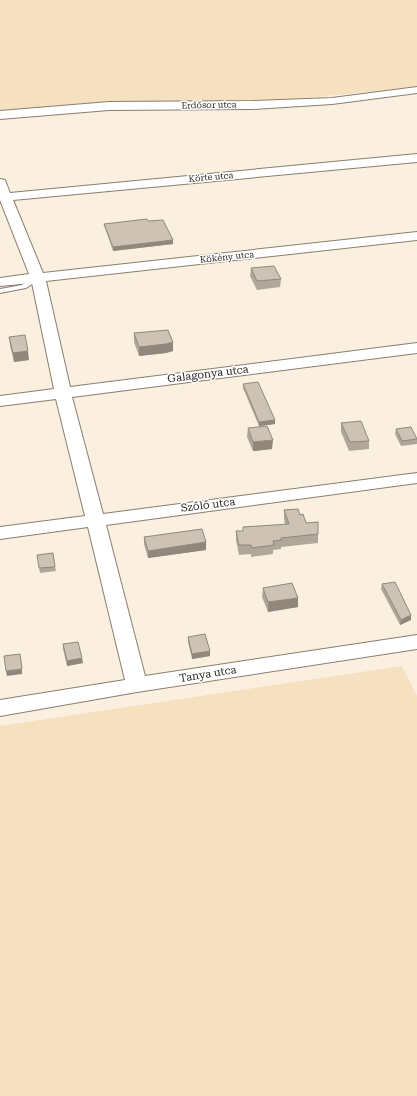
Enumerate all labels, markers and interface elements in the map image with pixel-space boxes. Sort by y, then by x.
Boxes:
street label: Erdősor utca [181,100,237,110]
street label: Körte utca [188,170,234,184]
street label: Kökény utca [199,249,255,265]
street label: Galagonya utca [167,363,249,385]
street label: Szőlő utca [180,495,236,515]
street label: Tanya utca [179,663,237,685]

